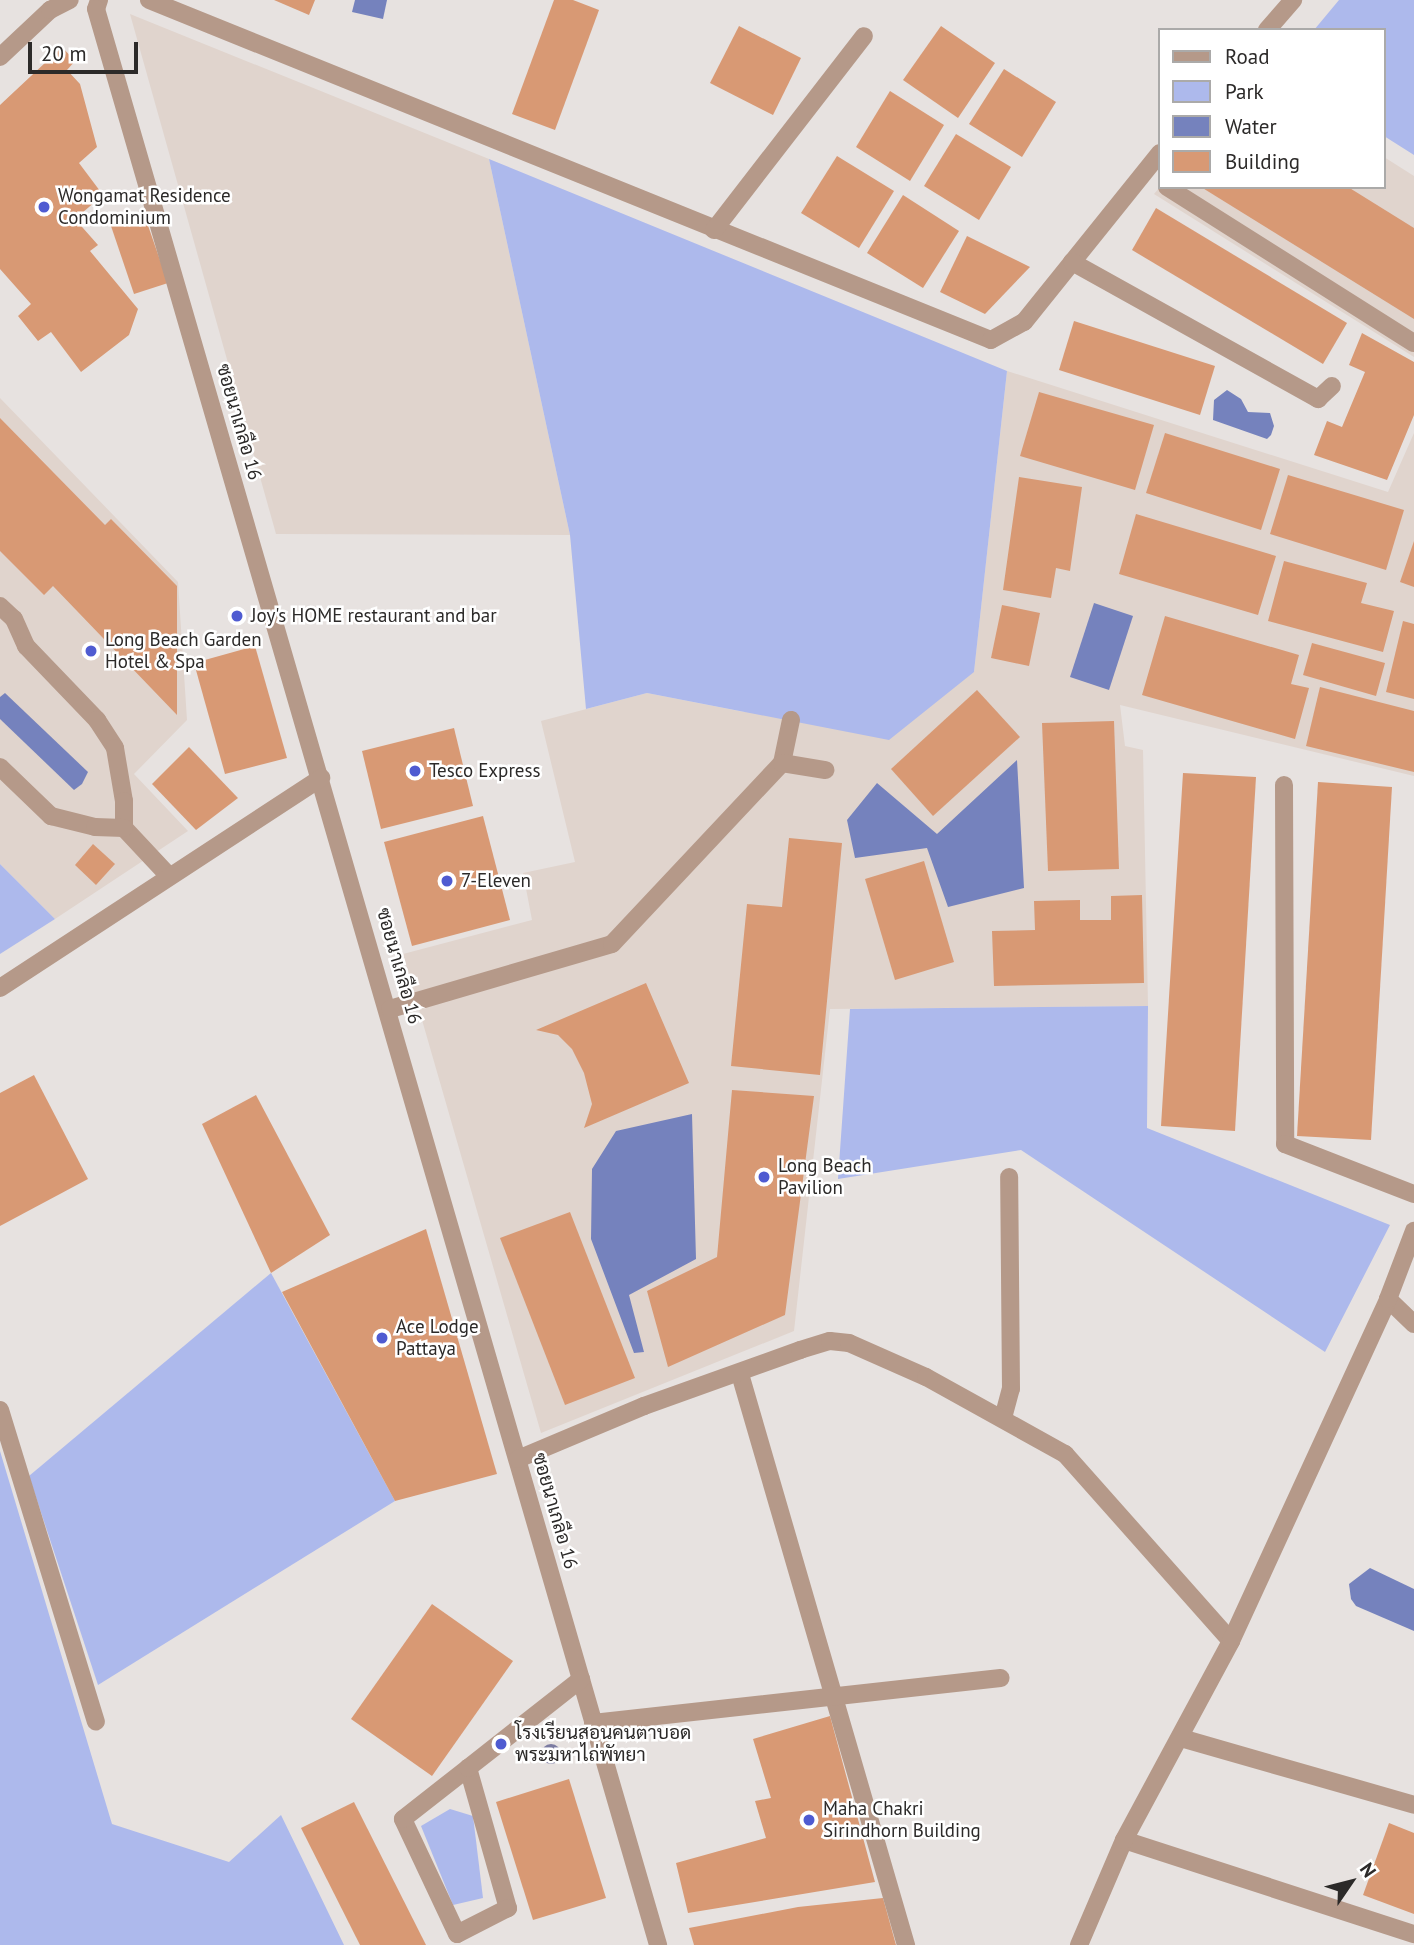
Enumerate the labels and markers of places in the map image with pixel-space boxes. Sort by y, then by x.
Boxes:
place label: Wongamat Residence Condominium [58,185,231,229]
marker: Wongamat Residence Condominium [36,199,52,215]
place label: Joy's HOME restaurant and bar [251,605,497,627]
marker: Joy's HOME restaurant and bar [229,608,245,624]
place label: Long Beach Garden Hotel & Spa [105,629,262,673]
marker: Long Beach Garden Hotel & Spa [83,643,99,659]
place label: Tesco Express [429,760,541,782]
marker: Tesco Express [407,763,423,779]
place label: 7-Eleven [461,870,531,892]
marker: 7-Eleven [439,873,455,889]
place label: Long Beach Pavilion [778,1155,872,1199]
marker: Long Beach Pavilion [756,1169,772,1185]
place label: Ace Lodge Pattaya [396,1316,479,1360]
marker: Ace Lodge Pattaya [374,1330,390,1346]
place label: โรงเรียนสอนคนตาบอด พระมหาไถ่พัทยา [515,1722,691,1766]
marker: โรงเรียนสอนคนตาบอด พระมหาไถ่พัทยา [493,1736,509,1752]
place label: Maha Chakri Sirindhorn Building [823,1798,981,1842]
marker: Maha Chakri Sirindhorn Building [801,1812,817,1828]

